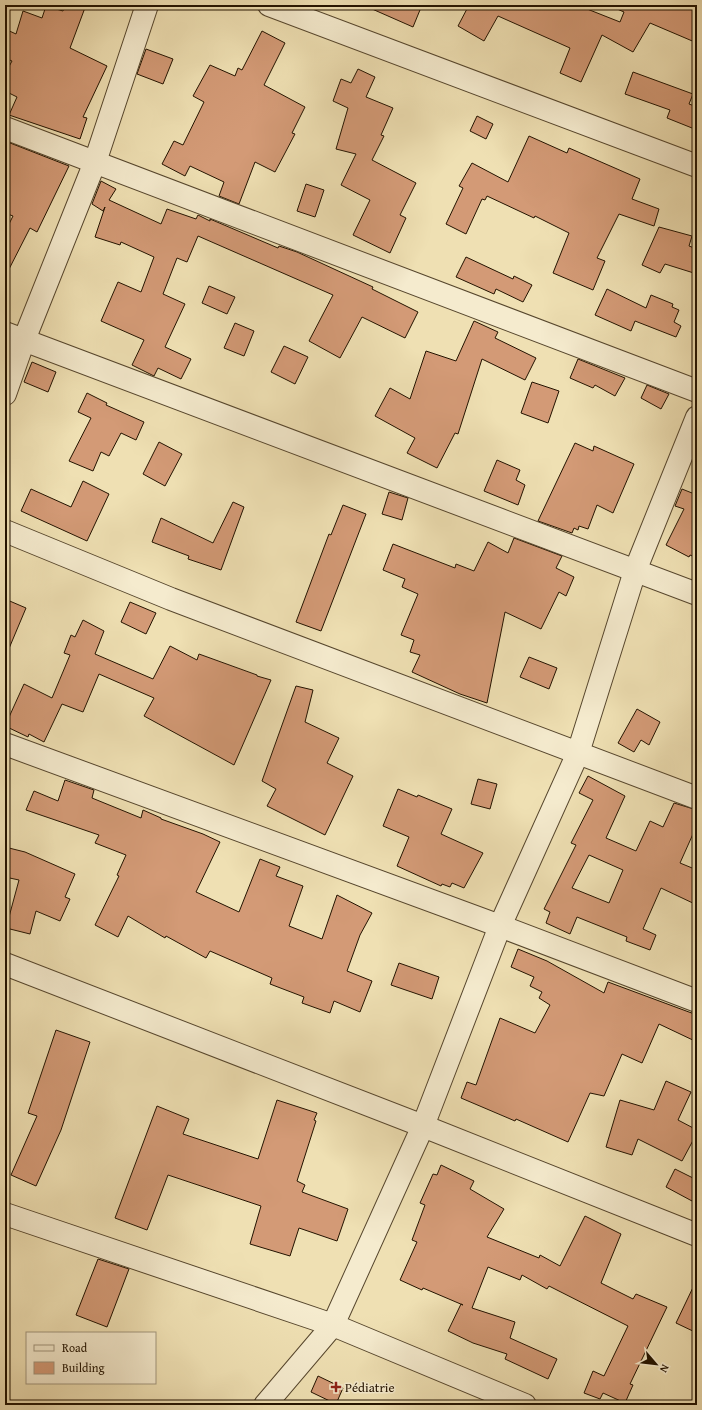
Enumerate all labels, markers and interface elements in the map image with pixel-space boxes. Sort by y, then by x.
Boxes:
legend [26,1332,156,1384]
text: Road [62,1339,88,1356]
north arrow [636,1344,676,1384]
text: Building [62,1359,105,1376]
text: N [656,1362,674,1376]
place label: Pédiatrie [345,1378,395,1397]
marker: Pédiatrie [330,1381,342,1393]

